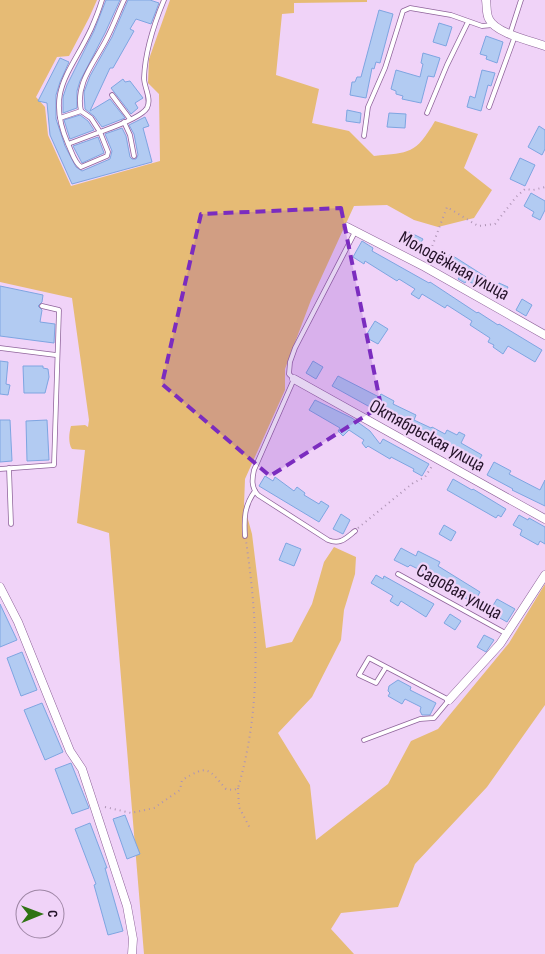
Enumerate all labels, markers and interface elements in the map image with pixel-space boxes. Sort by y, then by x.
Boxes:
street label: Молодёжная улица [395,226,513,306]
street label: Октябрьская улица [365,395,489,477]
street label: Садовая улица [412,559,506,625]
north arrow [15,889,65,939]
text: С [44,910,61,918]

